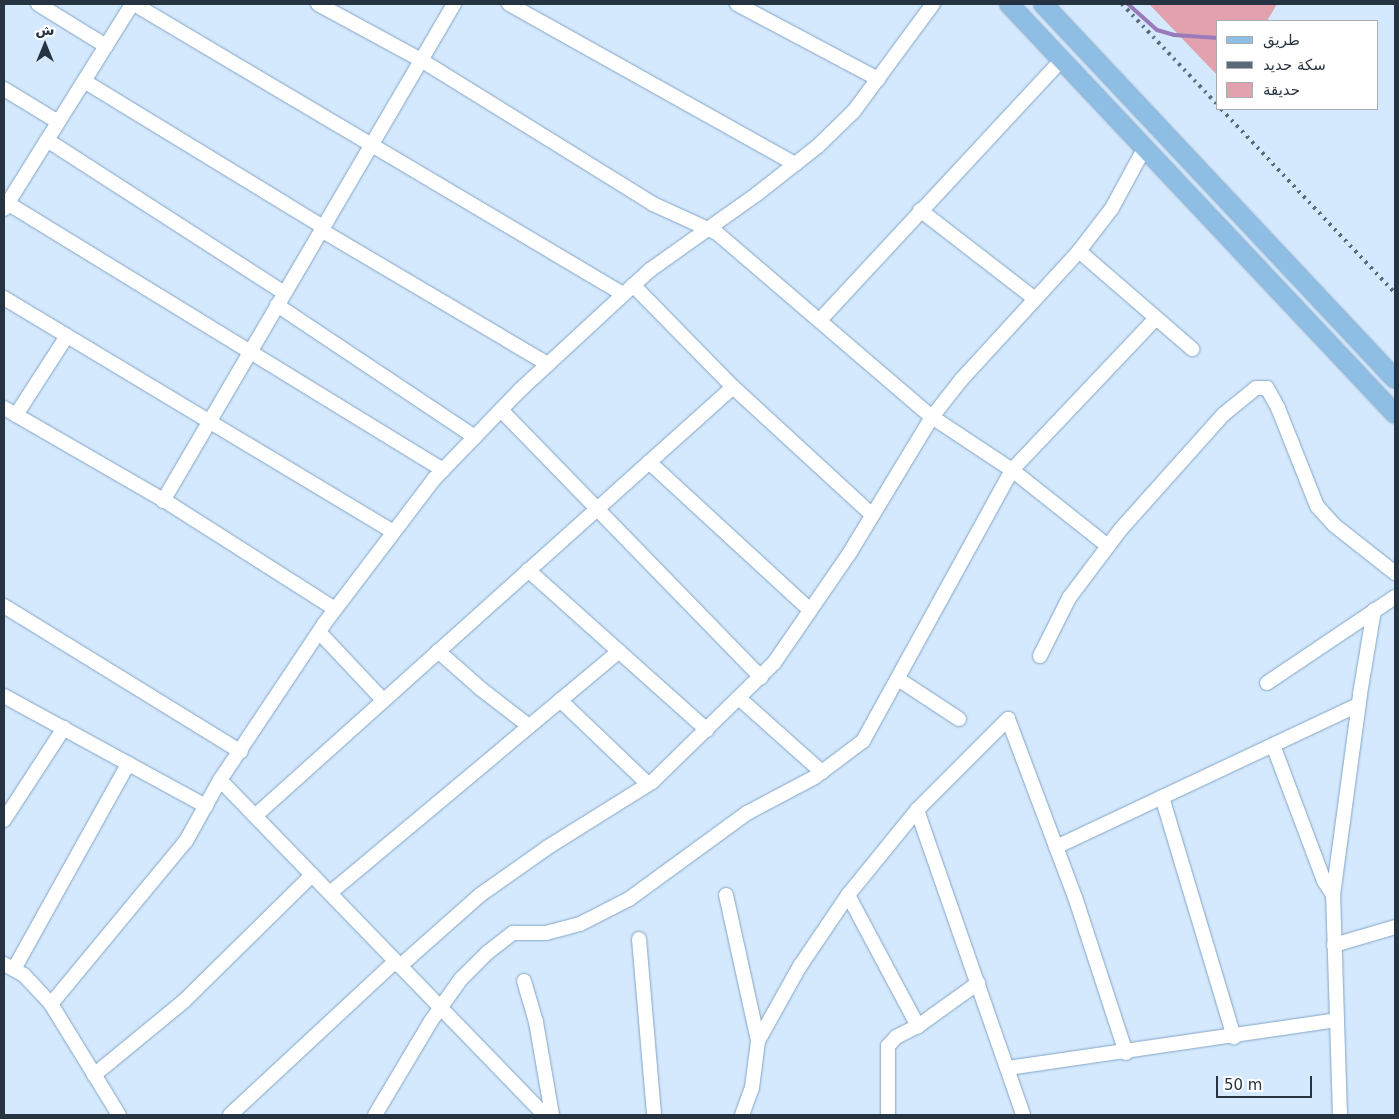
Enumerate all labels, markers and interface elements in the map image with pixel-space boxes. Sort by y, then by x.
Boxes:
north arrow [20,20,70,70]
legend [1216,20,1379,110]
text: ش [35,22,55,38]
text: طريق [1263,31,1300,49]
text: سكة حديد [1263,56,1326,74]
text: حديقة [1263,81,1300,99]
scale bar [1219,1066,1315,1098]
text: 50 m [1224,1076,1262,1094]

